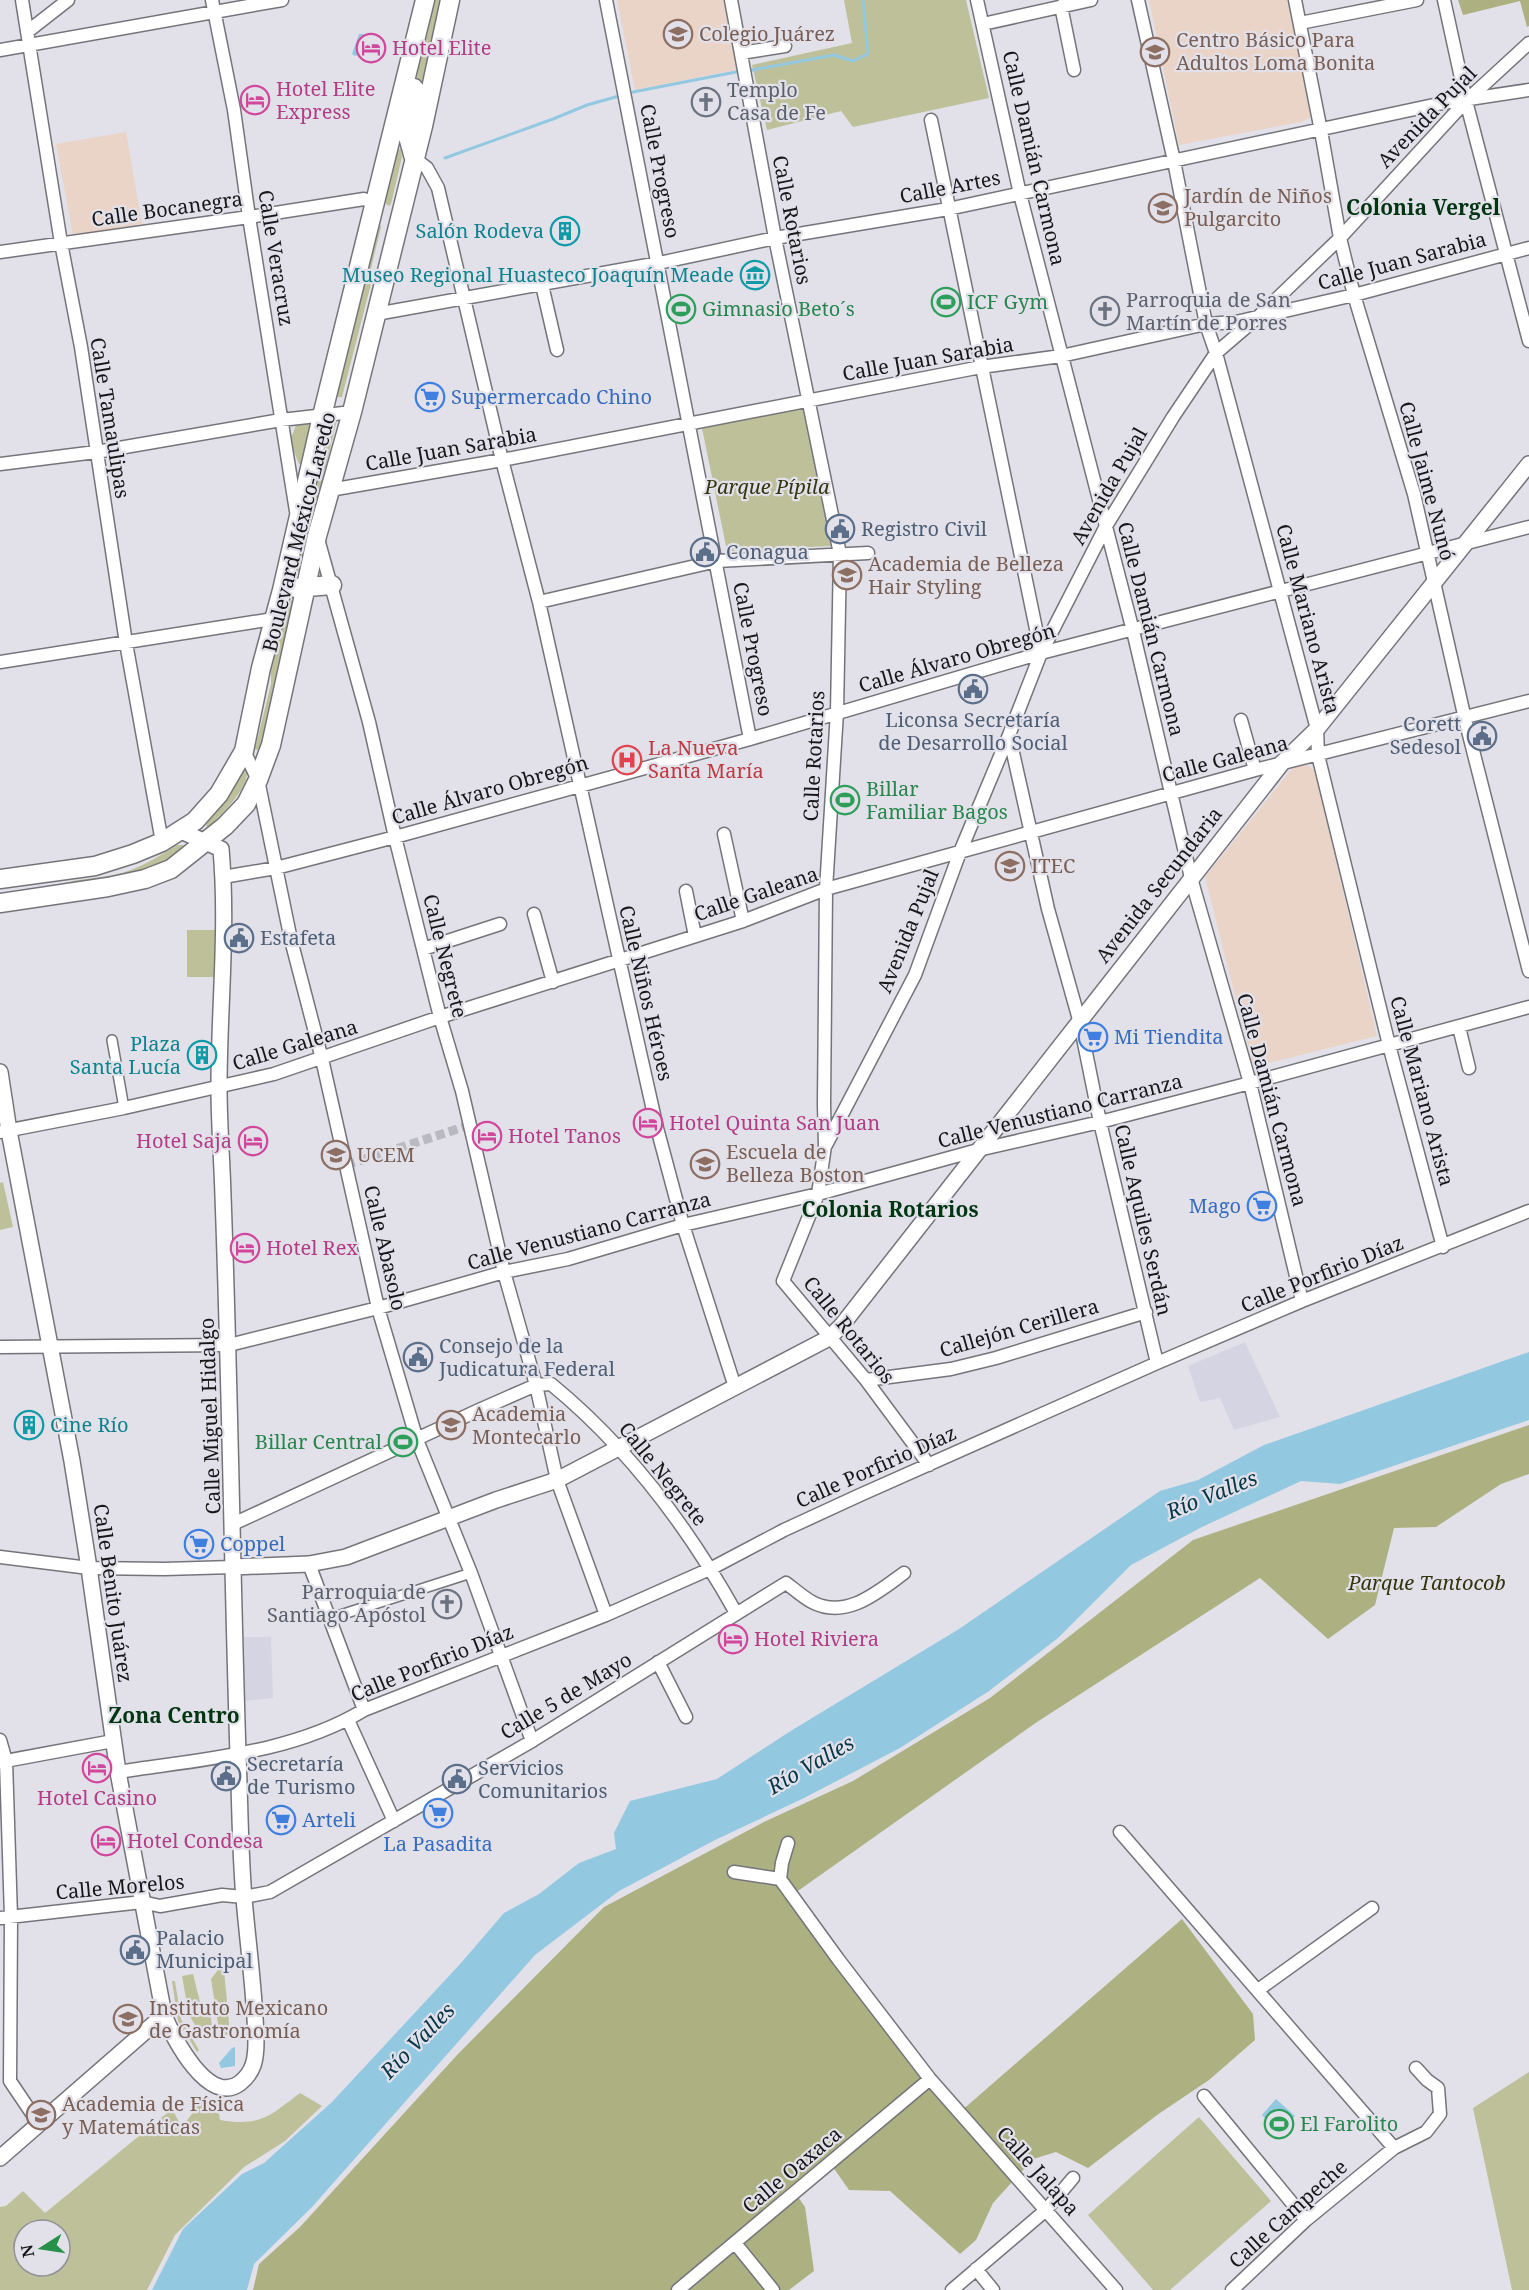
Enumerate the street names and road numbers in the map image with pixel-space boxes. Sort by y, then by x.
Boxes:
street label: Calle Damián Carmona [997,48,1072,268]
street label: Avenida Pujal [1371,60,1482,173]
street label: Calle Progreso [634,101,687,240]
street label: Calle Rotarios [767,153,818,287]
street label: Calle Artes [897,164,1003,210]
street label: Calle Bocanegra [90,185,244,232]
street label: Calle Veracruz [252,188,301,328]
street label: Calle Juan Sarabia [1315,225,1489,296]
street label: Calle Juan Sarabia [840,330,1016,387]
street label: Calle Tamaulipas [84,335,137,500]
street label: Calle Jaime Nunó [1393,398,1462,563]
street label: Boulevard México-Laredo [256,409,341,655]
street label: Calle Juan Sarabia [363,420,539,477]
street label: Avenida Pujal [1064,422,1153,549]
street label: Calle Damián Carmona [1112,519,1191,739]
street label: Calle Mariano Arista [1270,521,1347,717]
street label: Calle Progreso [727,579,780,718]
street label: Calle Álvaro Obregón [855,616,1059,699]
street label: Calle Rotarios [797,690,830,822]
street label: Calle Galeana [1159,729,1291,788]
street label: Calle Álvaro Obregón [388,748,592,831]
street label: Avenida Secundaria [1089,801,1228,968]
street label: Calle Galeana [690,860,822,927]
street label: Avenida Pujal [870,865,945,997]
street label: Calle Negrete [417,891,474,1020]
street label: Calle Niños Héroes [613,902,680,1083]
street label: Calle Damián Carmona [1231,990,1314,1210]
street label: Calle Mariano Arista [1384,993,1461,1189]
street label: Calle Galeana [229,1013,361,1076]
street label: Calle Venustiano Carranza [935,1067,1185,1154]
street label: Calle Aquiles Serdán [1108,1122,1179,1318]
street label: Calle Abasolo [358,1183,413,1313]
street label: Calle Venustiano Carranza [464,1185,714,1276]
street label: Calle Porfirio Díaz [1236,1229,1407,1318]
street label: Calle Rotarios [798,1270,901,1389]
street label: Callejón Cerillera [936,1292,1102,1363]
street label: Calle Miguel Hidalgo [193,1317,226,1515]
street label: Calle Negrete [613,1416,714,1531]
street label: Calle Porfirio Díaz [791,1419,960,1514]
street label: Calle Benito Juárez [88,1502,139,1684]
street label: Calle Porfirio Díaz [346,1618,517,1707]
street label: Calle 5 de Mayo [495,1646,637,1745]
street label: Calle Morelos [55,1867,185,1906]
street label: Calle Oaxaca [736,2120,847,2219]
street label: Calle Jalapa [991,2120,1086,2221]
street label: Calle Campeche [1223,2153,1353,2274]

